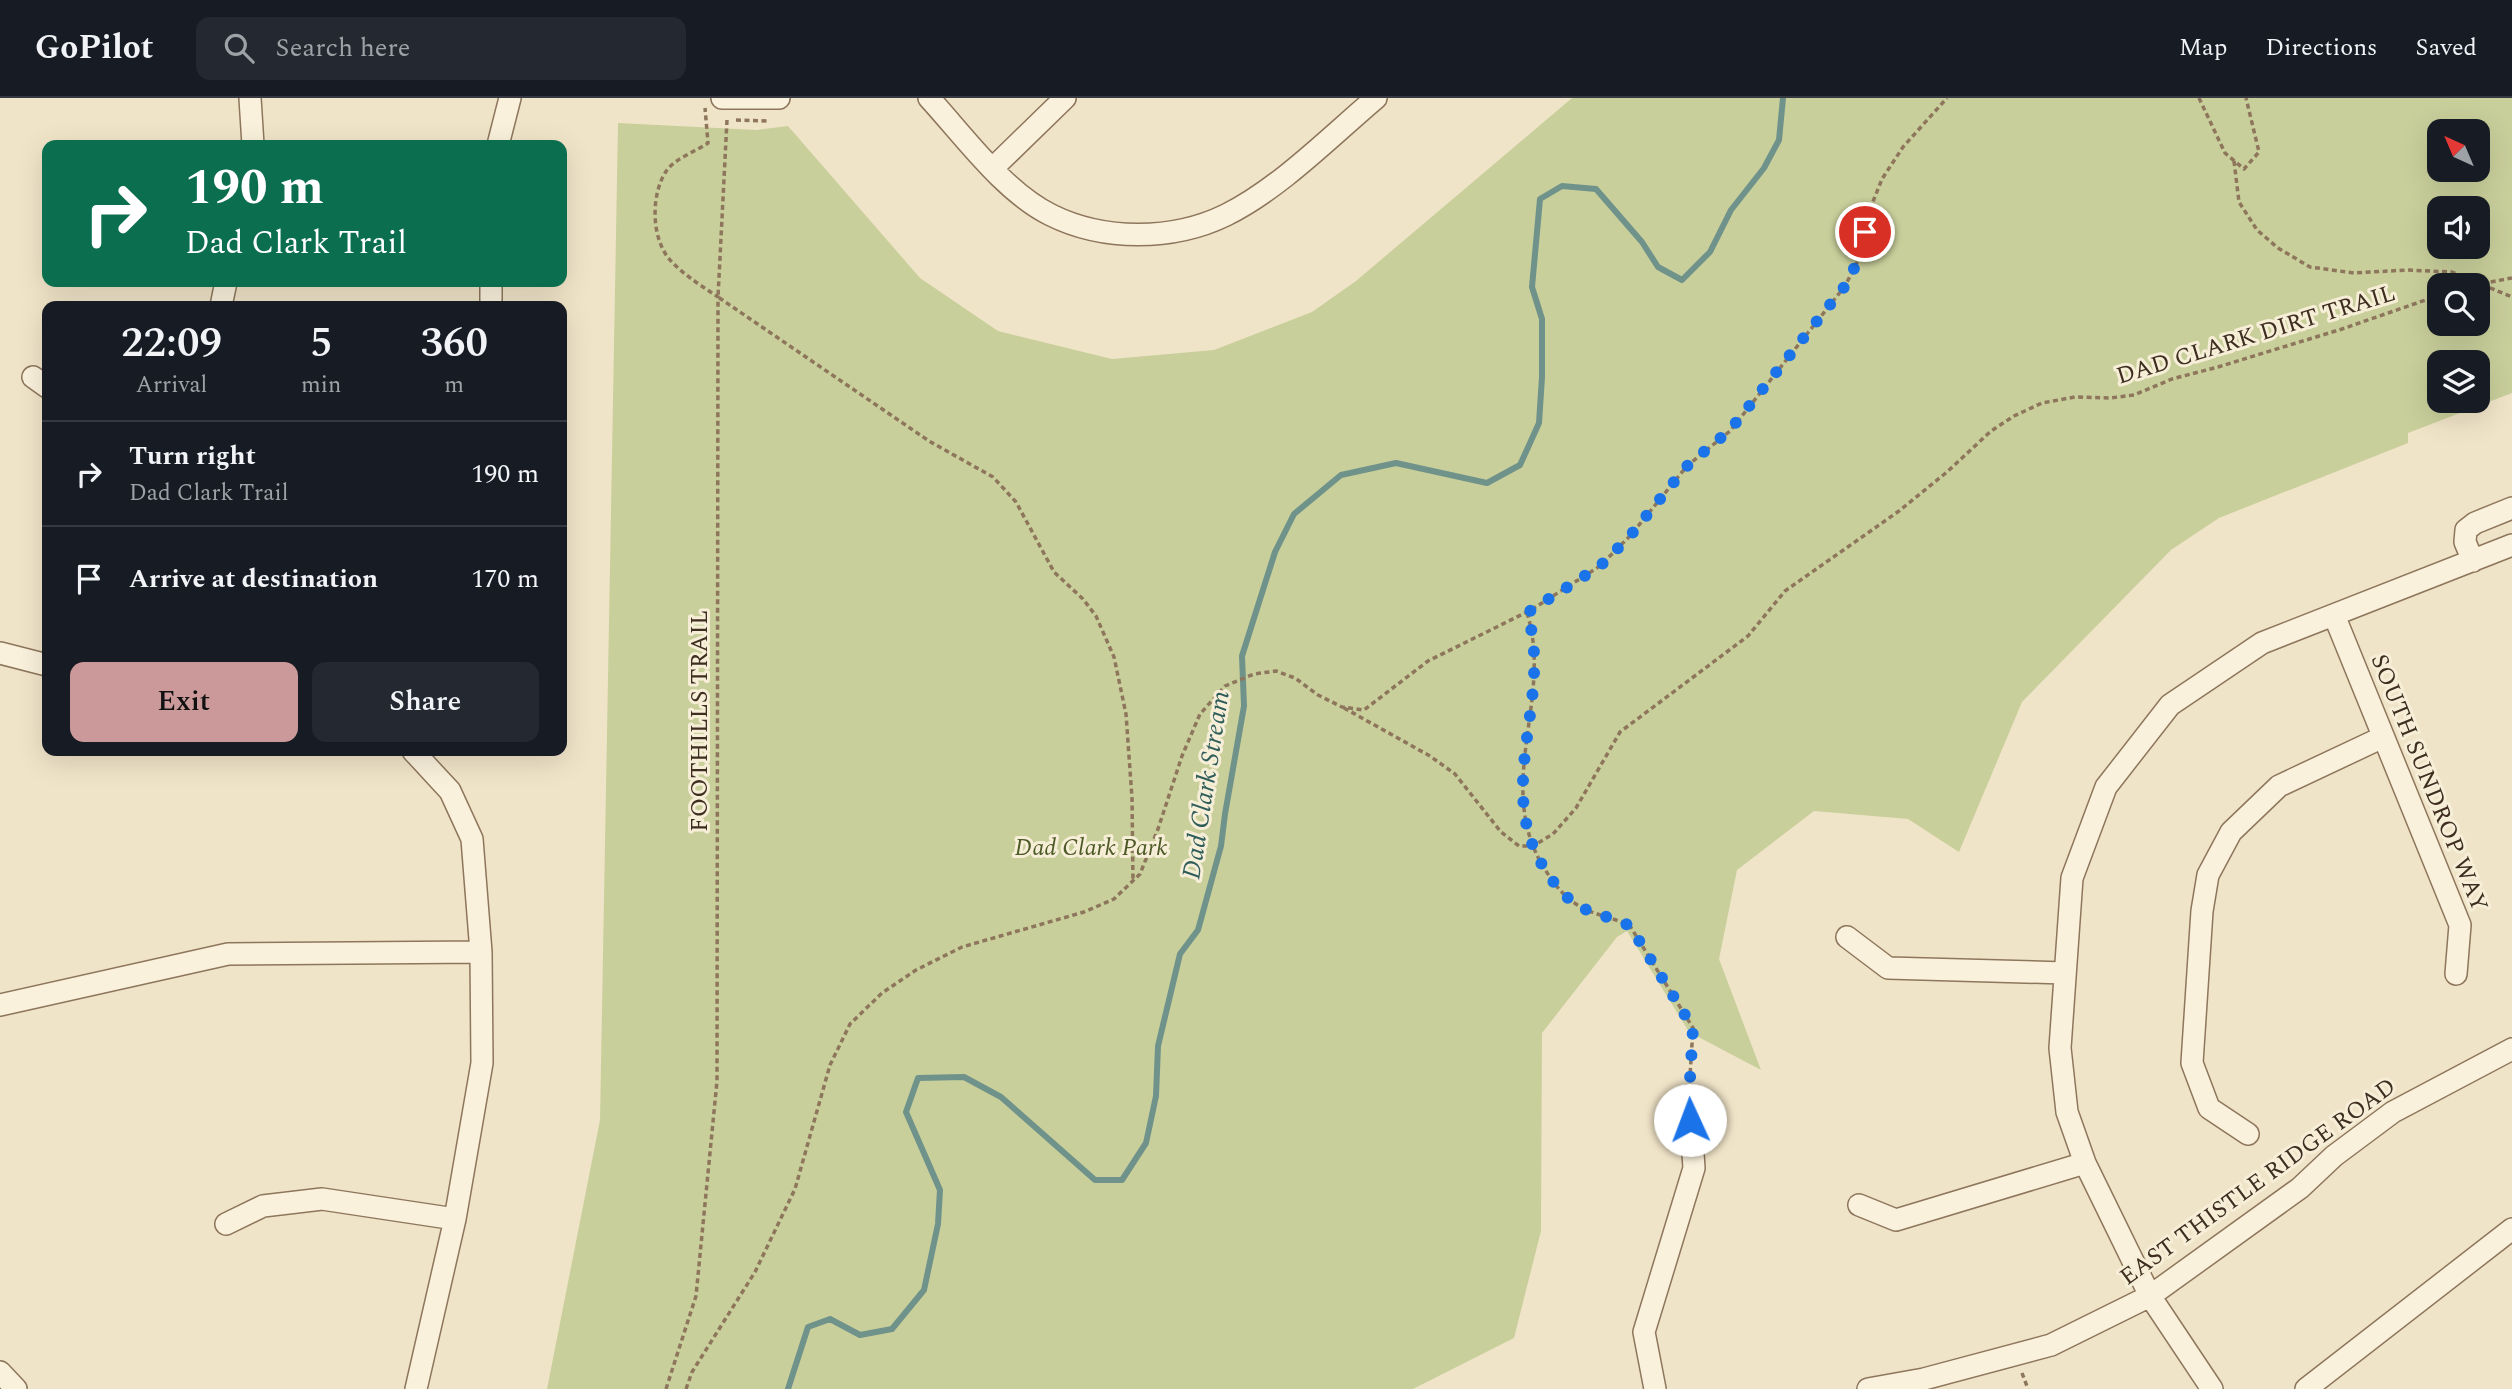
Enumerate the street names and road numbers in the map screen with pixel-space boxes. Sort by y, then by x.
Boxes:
street label: DAD CLARK DIRT TRAIL [2112,275,2400,395]
street label: FOOTHILLS TRAIL [682,610,718,832]
street label: SOUTH SUNDROP WAY [2361,649,2497,917]
street label: EAST THISTLE RIDGE ROAD [2112,1069,2404,1295]

